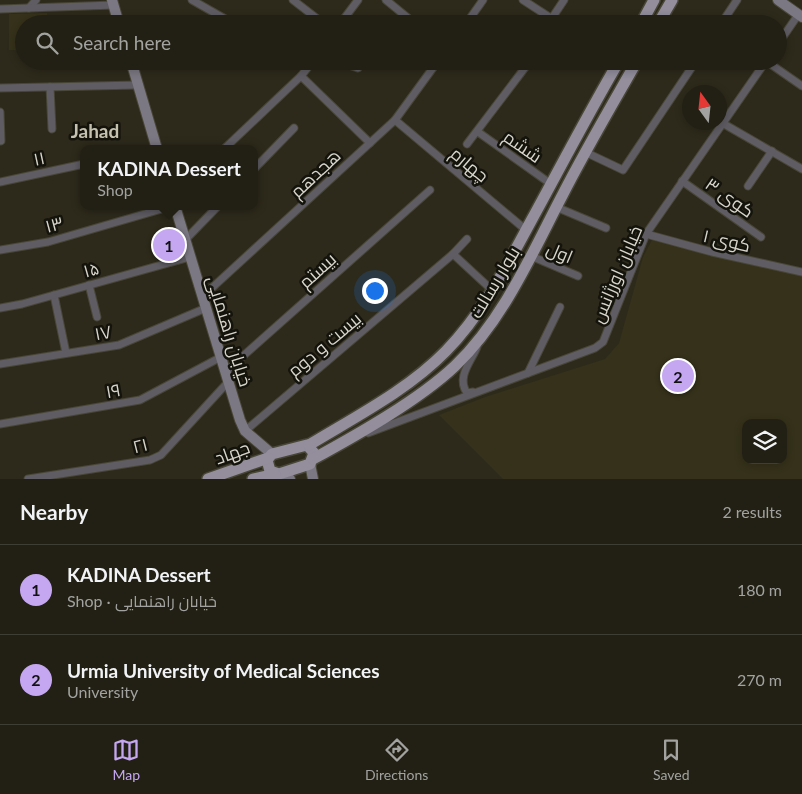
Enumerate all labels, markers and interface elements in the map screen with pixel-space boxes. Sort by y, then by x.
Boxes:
search box [15,15,787,70]
icon: search [33,29,61,57]
text: Search here [73,31,171,54]
north arrow [682,85,727,130]
district label: Jahad [71,119,119,142]
street label: ششم [498,125,547,169]
street label: چهارم [445,142,494,188]
street label: هجدهم [285,144,346,203]
popup [80,145,258,210]
street label: ۱۱ [31,146,47,170]
text: KADINA Dessert [97,157,241,180]
street label: کوی ۳ [701,172,759,222]
text: Shop [97,180,133,199]
street label: ۱۳ [43,211,65,237]
street label: خیابان اورژانس [586,222,647,326]
street label: کوی ۱ [701,224,753,257]
pin: 1 [153,226,185,264]
street label: اول [543,237,577,268]
street label: بلوار رسالت [464,242,525,322]
street label: بیستم [294,248,342,294]
street label: ۱۵ [81,256,101,282]
street label: خیابان راهنمایی [202,273,257,389]
your location [362,278,388,304]
street label: بیست و دوم [283,307,366,383]
street label: ۱۷ [93,320,113,344]
pin: 2 [662,357,694,395]
street label: ۱۹ [104,378,122,402]
map controls [742,419,787,464]
button: layers [742,419,787,464]
street label: ۲۱ [130,433,150,457]
street label: جهاد [211,436,253,469]
text: Nearby [20,499,88,524]
text: 2 results [722,502,782,521]
text: KADINA Dessert [67,563,211,586]
text: 1 [31,580,41,599]
text: 180 m [737,580,782,599]
text: Shop · خیابان راهنمایی [67,591,217,610]
text: Urmia University of Medical Sciences [67,659,380,682]
text: 2 [31,670,41,689]
text: 270 m [737,670,782,689]
text: University [67,682,138,701]
tab: Map [112,736,140,783]
tab: Directions [365,736,428,783]
tab: Saved [653,736,690,783]

